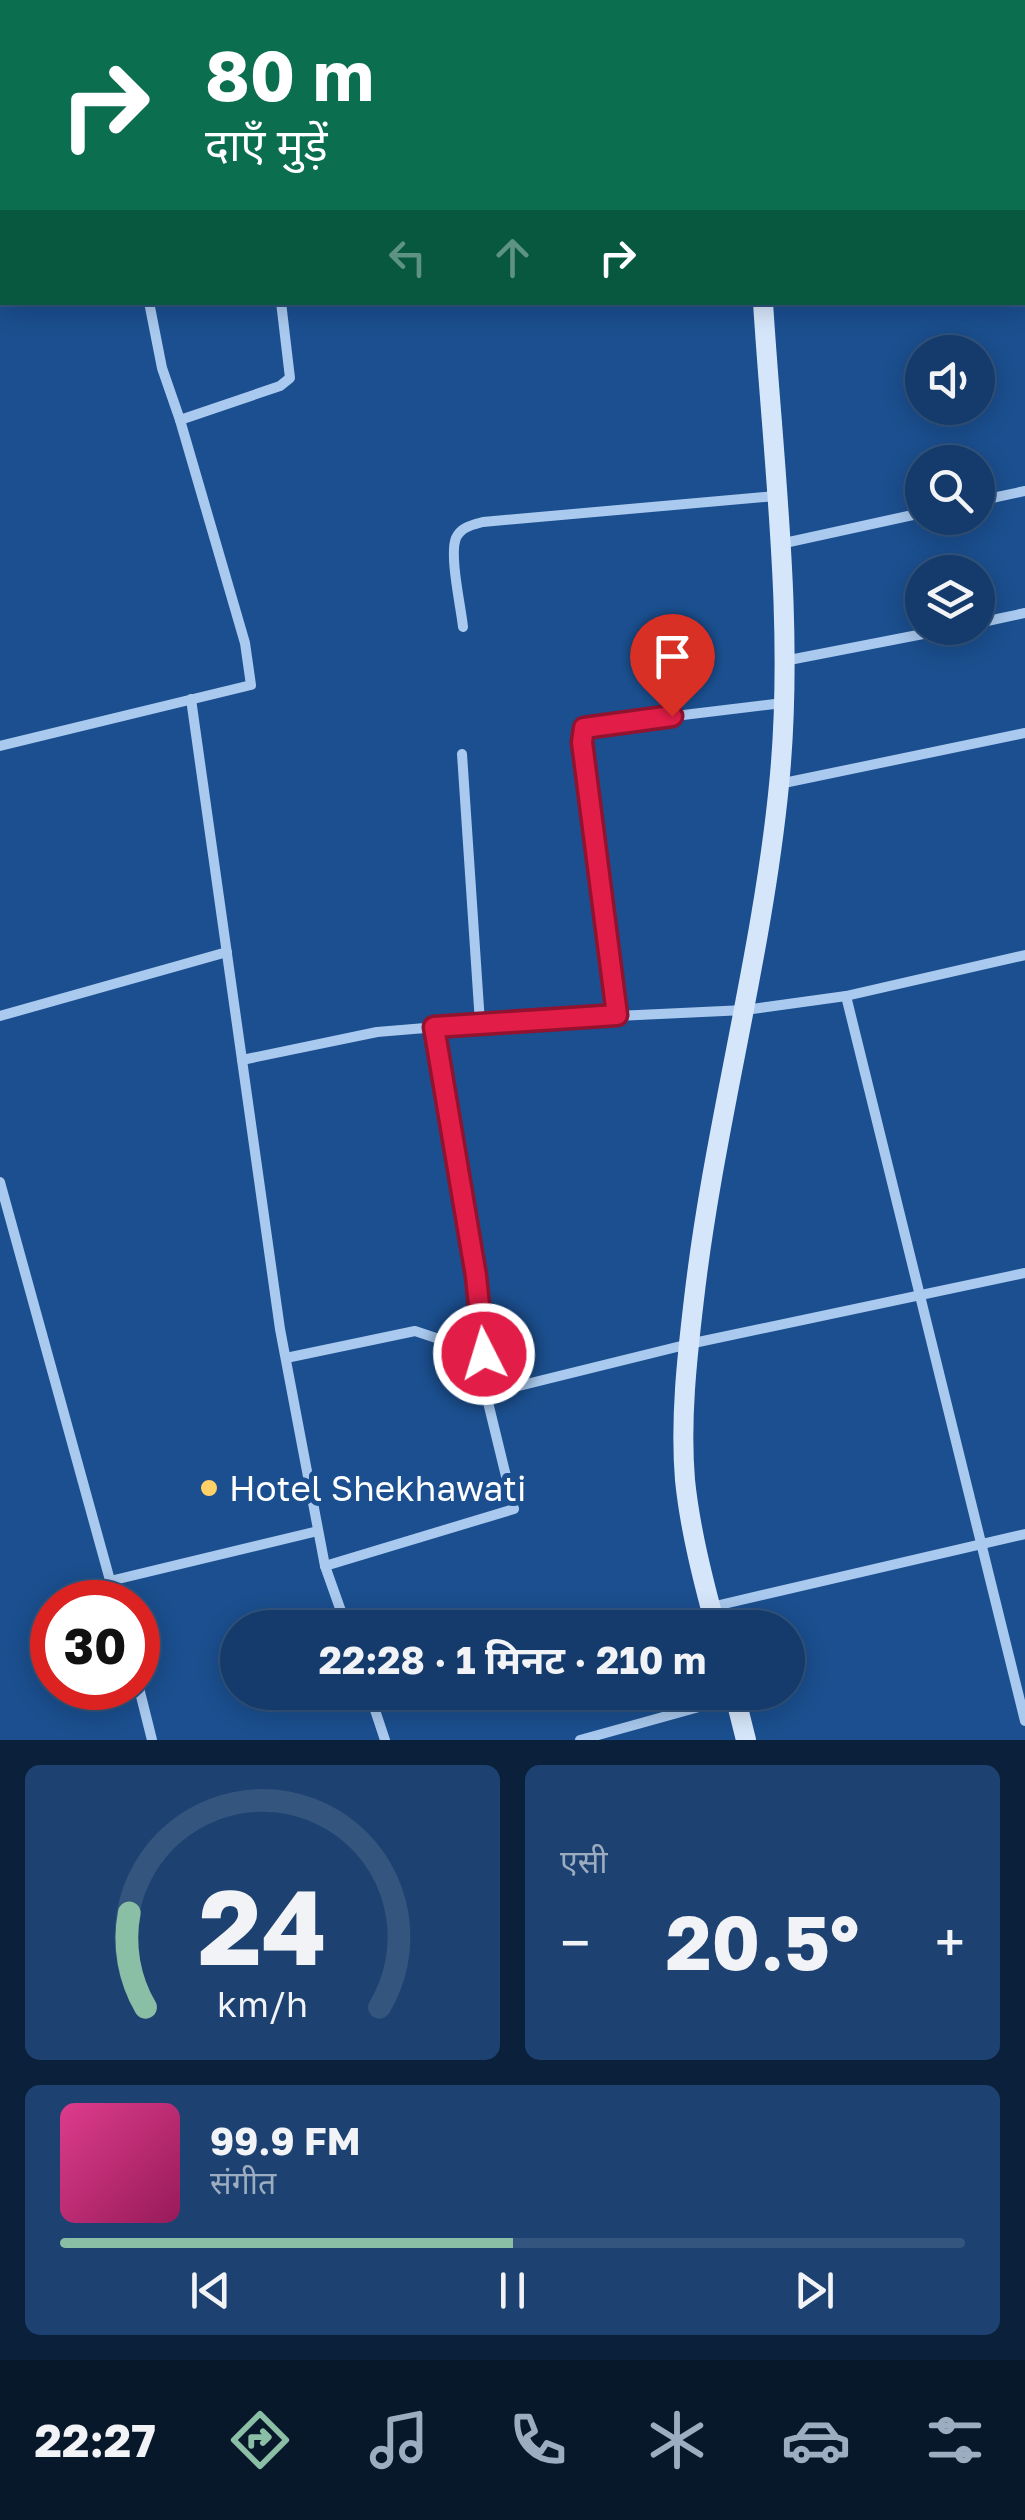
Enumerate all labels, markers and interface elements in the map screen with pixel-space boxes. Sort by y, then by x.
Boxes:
text: 80 m [205,32,374,116]
icon: right [40,40,170,170]
text: दाएँ मुड़ें [205,117,328,171]
icon: left [380,230,435,285]
icon: ahead [485,230,540,285]
icon: right [590,230,645,285]
map controls [905,335,995,645]
button: sound [905,335,995,425]
button: search [905,445,995,535]
button: layers [905,555,995,645]
pin [630,614,715,717]
icon: arrive [645,629,700,684]
position arrow [432,1302,536,1406]
place label: Hotel Shekhawati [229,1467,526,1509]
marker: Hotel Shekhawati [198,1477,220,1499]
speed limit sign: 30 [30,1580,160,1710]
text: 22:28 · 1 मिनट · 210 m [319,1637,706,1682]
text: एसी [560,1842,608,1880]
text: 24 [198,1863,327,1988]
text: 20.5° [666,1896,859,1987]
text: − [560,1909,590,1975]
text: + [935,1909,965,1975]
text: km/h [217,1982,308,2025]
text: 99.9 FM [210,2118,360,2163]
text: संगीत [210,2163,276,2201]
icon: previous [183,2263,238,2318]
icon: pause [485,2263,540,2318]
icon: next [787,2263,842,2318]
icon: directions [225,2405,295,2475]
icon: music [364,2405,434,2475]
icon: phone [503,2405,573,2475]
icon: climate [642,2405,712,2475]
icon: car [781,2405,851,2475]
icon: filters [920,2405,990,2475]
text: 22:27 [35,2413,156,2467]

